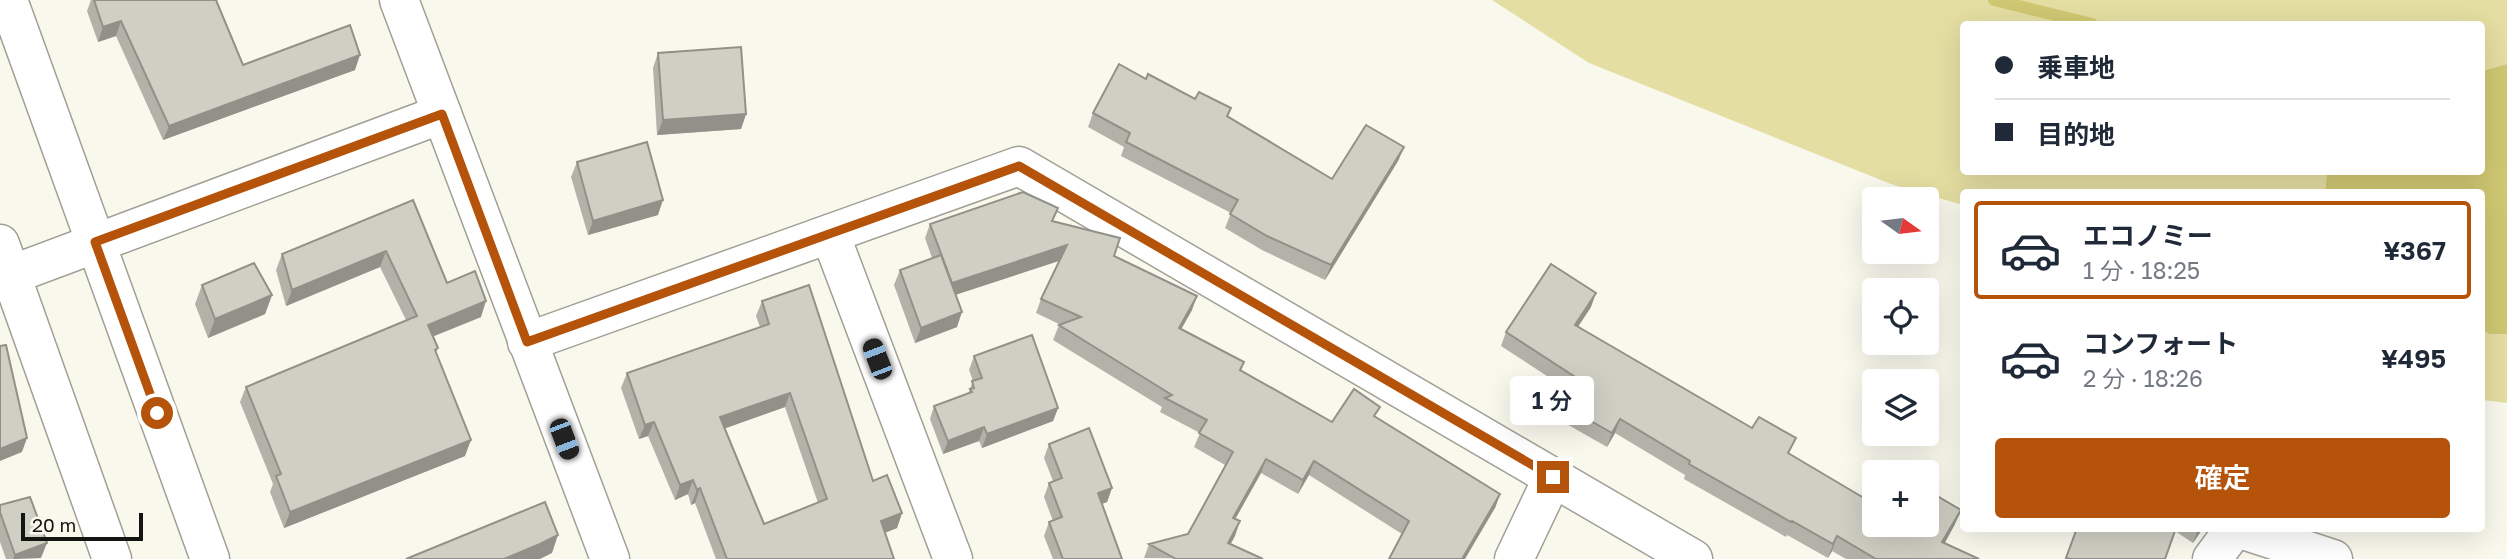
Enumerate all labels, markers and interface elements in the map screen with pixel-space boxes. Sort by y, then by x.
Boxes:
text: 乗車地 [2037,52,2115,83]
text: 目的地 [2037,119,2115,150]
north arrow [1862,187,1939,264]
map controls [1862,187,1939,537]
icon: car [1999,219,2062,282]
text: エコノミー [2083,220,2213,251]
text: ¥367 [2383,235,2446,266]
text: 1 分 · 18:25 [2083,256,2200,284]
button: locate [1862,278,1939,355]
icon: car [1999,327,2062,390]
text: コンフォート [2083,328,2238,359]
car [860,336,895,382]
text: ¥495 [2381,343,2446,374]
text: 2 分 · 18:26 [2083,364,2203,392]
button: layers [1862,369,1939,446]
callout: 1 分 [1511,376,1595,424]
text: 1 分 [1532,386,1572,414]
route start [141,397,173,429]
car [547,416,582,462]
button: 確定 [1995,438,2450,518]
button: + [1862,460,1939,537]
route end [1537,461,1569,493]
scale bar [21,510,144,542]
text: 20 m [32,513,76,536]

